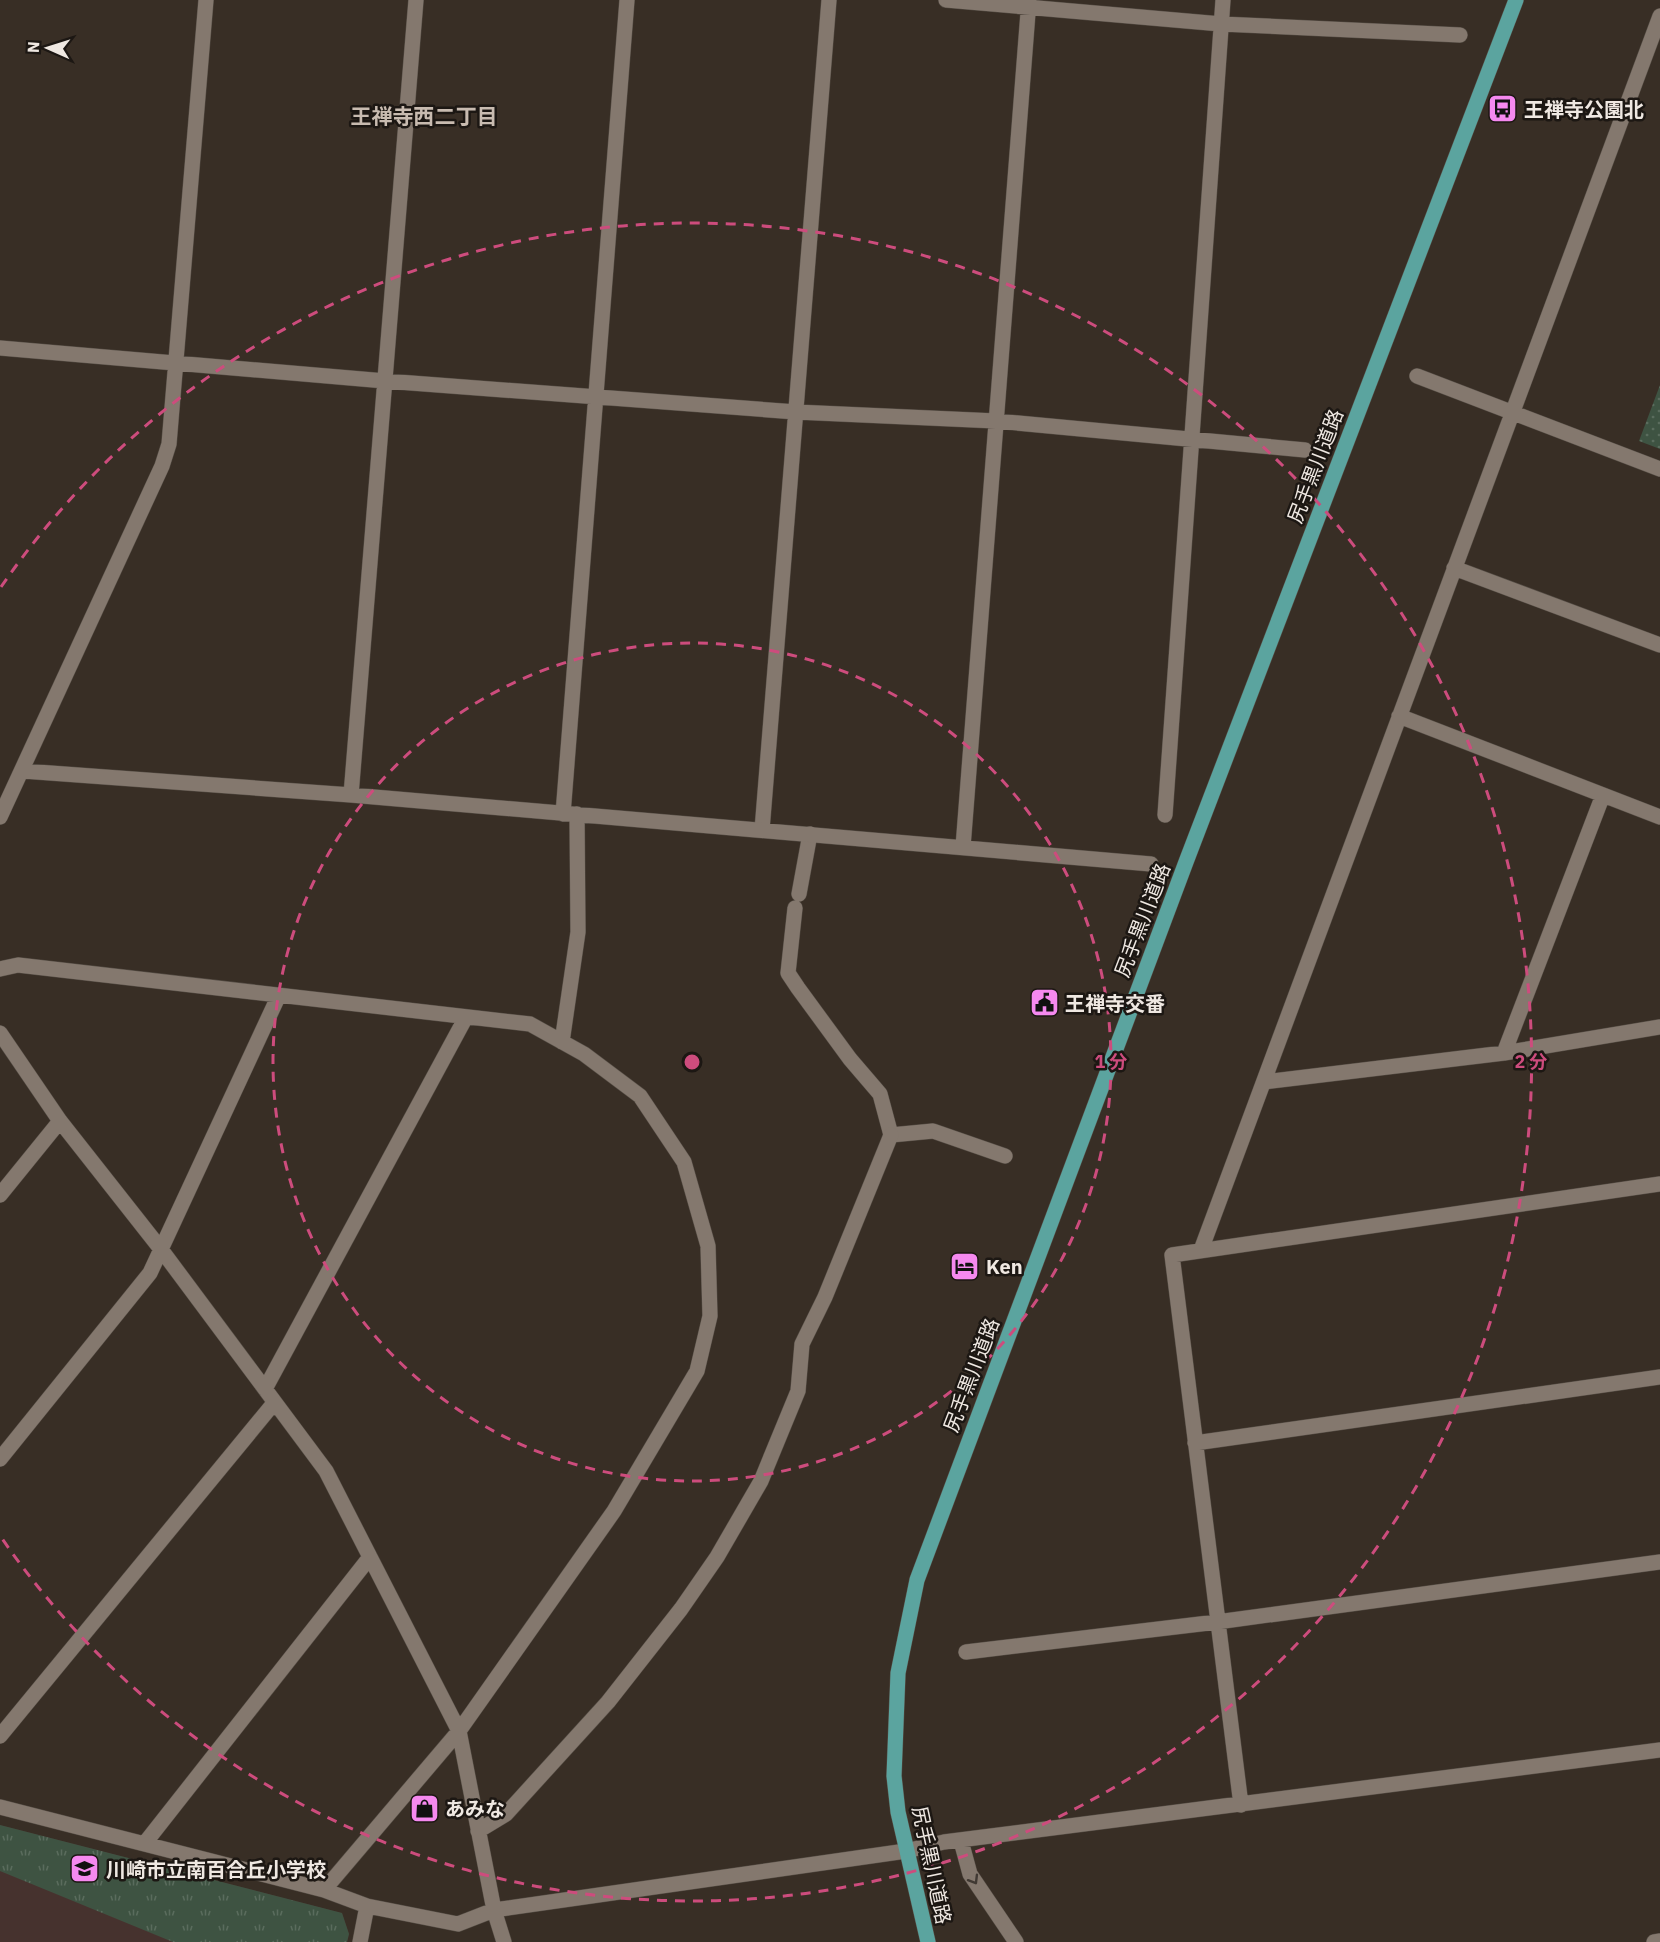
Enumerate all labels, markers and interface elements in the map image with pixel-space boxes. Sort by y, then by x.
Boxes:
north arrow [18,18,78,78]
text: N [23,41,43,54]
bus stop icon: 王禅寺公園北 [1487,93,1519,125]
place label: 王禅寺公園北 [1524,96,1644,123]
district label: 王禅寺西二丁目 [351,102,498,130]
street label: 尻手黒川道路 [1281,405,1349,527]
street label: 尻手黒川道路 [1108,859,1176,981]
public building icon: 王禅寺交番 [1028,987,1060,1019]
place label: 王禅寺交番 [1065,990,1165,1017]
text: 1 分 [1094,1050,1128,1073]
text: 2 分 [1514,1050,1548,1073]
centre of rings [682,1052,702,1072]
hotel icon: Ken [949,1250,981,1282]
place label: Ken [986,1253,1023,1280]
street label: 尻手黒川道路 [937,1314,1005,1436]
shop icon: あみな [408,1792,440,1824]
place label: あみな [445,1795,505,1822]
street label: 尻手黒川道路 [906,1804,958,1926]
school or university icon: 川崎市立南百合丘小学校 [69,1853,101,1885]
place label: 川崎市立南百合丘小学校 [106,1856,326,1883]
one-way arrow [967,1874,979,1884]

